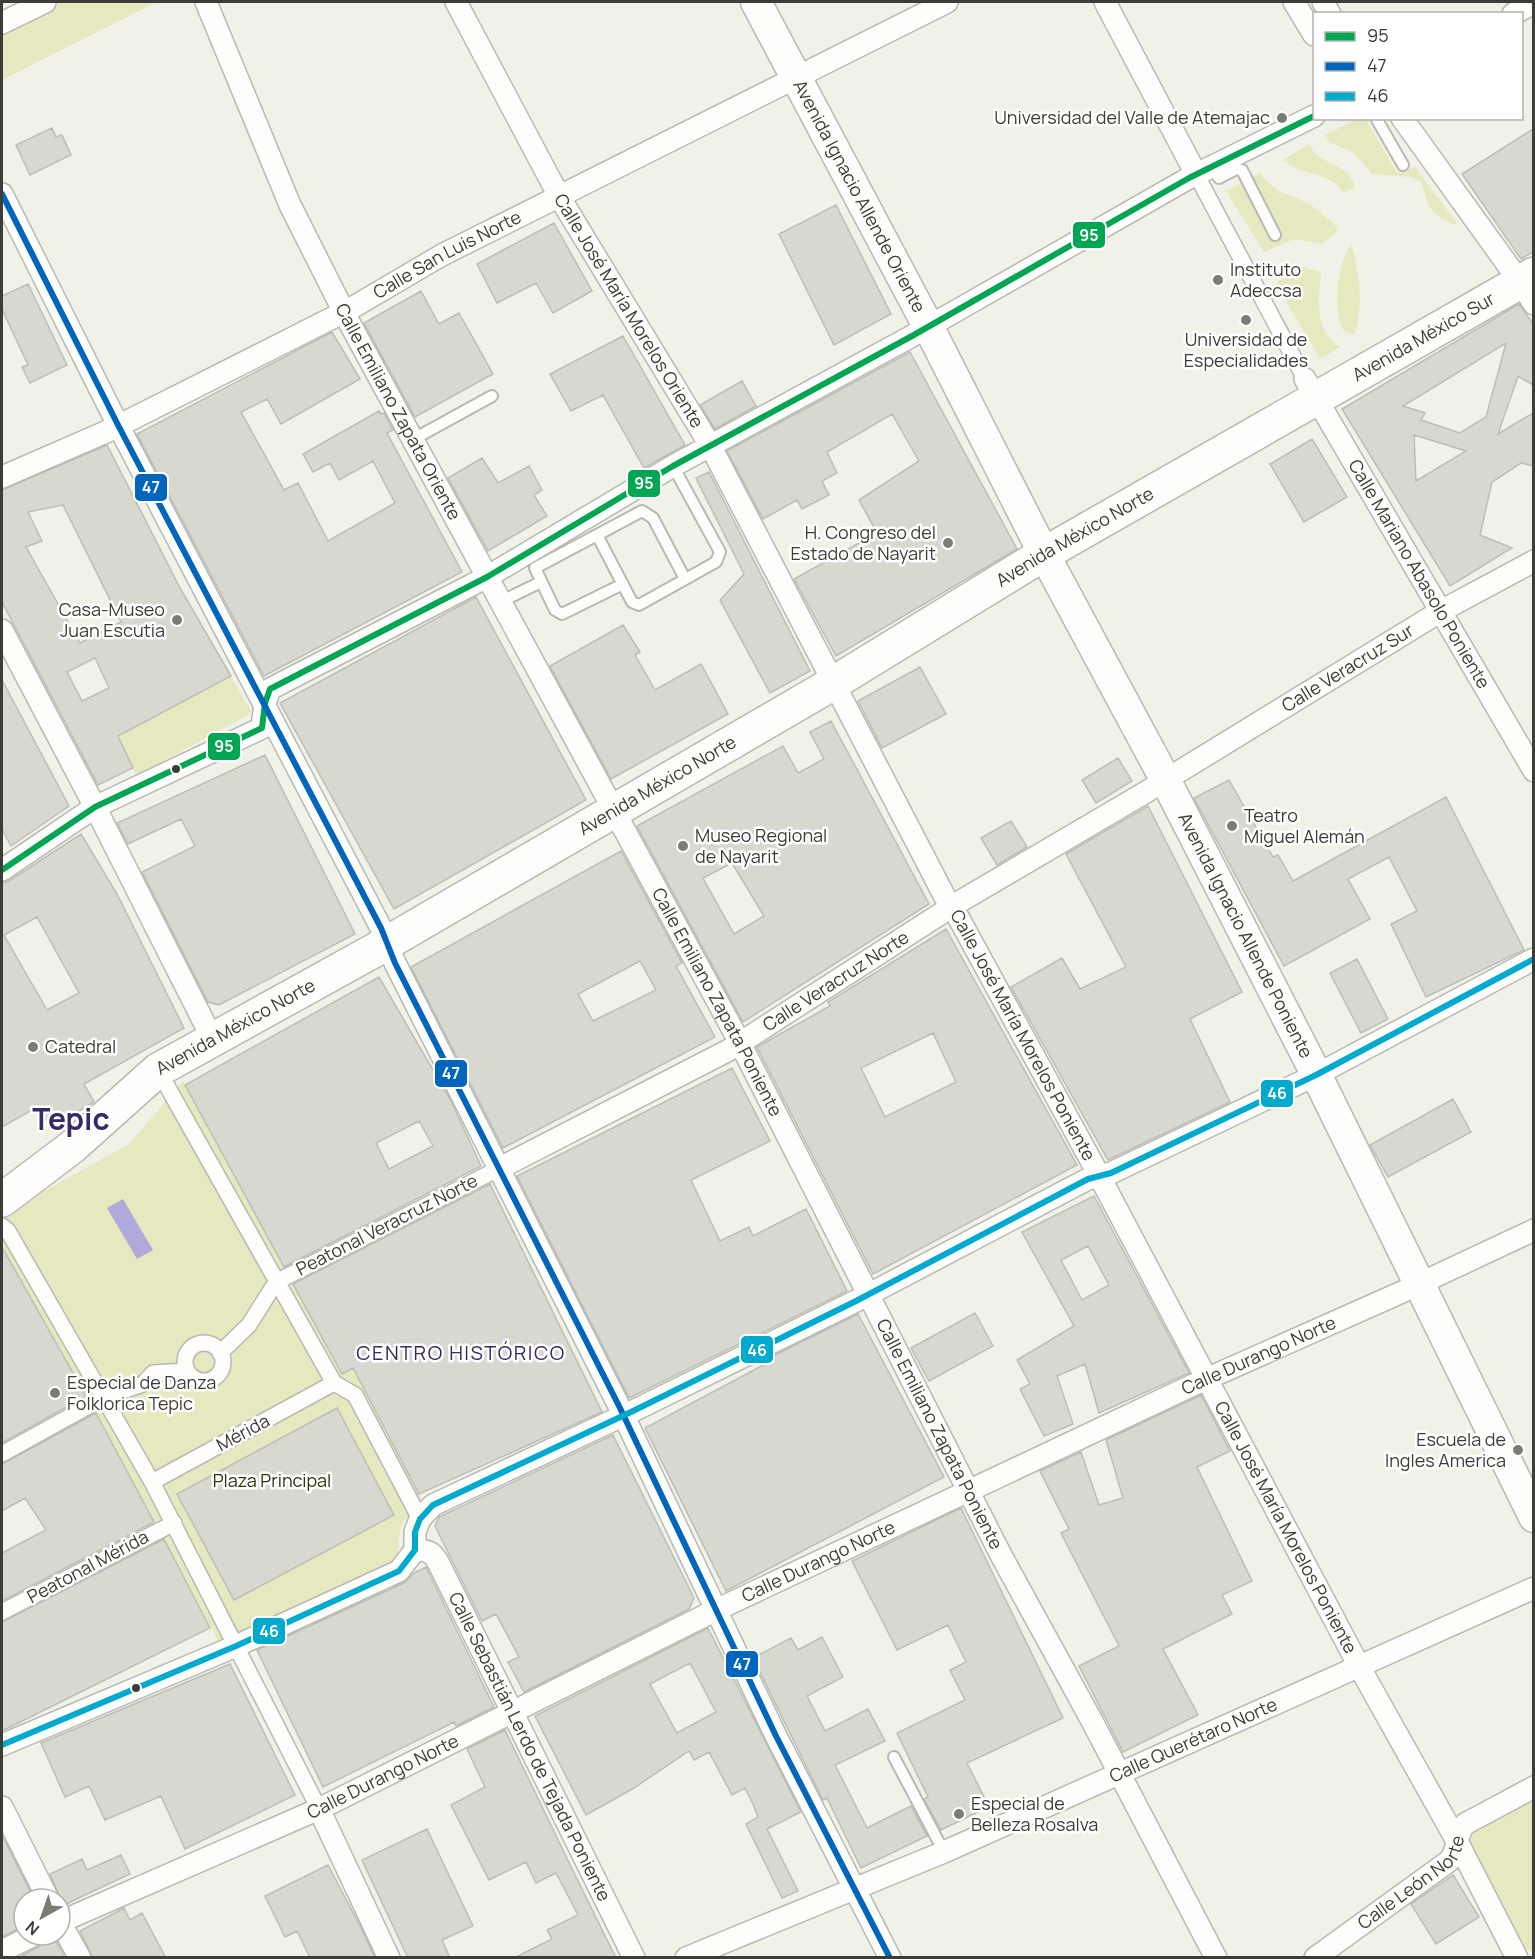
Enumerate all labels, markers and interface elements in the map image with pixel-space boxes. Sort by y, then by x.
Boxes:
legend [1313,12,1523,120]
text: 95 [1367,23,1389,47]
text: 47 [1367,53,1387,77]
street label: Avenida Ignacio Allende Oriente [788,75,932,316]
text: 46 [1367,83,1389,107]
place label: Universidad del Valle de Atemajac [994,105,1270,129]
marker: Universidad del Valle de Atemajac [1275,111,1289,125]
street label: Calle José María Morelos Oriente [549,189,710,432]
street label: Calle San Luis Norte [368,204,525,304]
line badge: 95 [1072,221,1106,249]
text: 95 [1079,224,1099,246]
place label: Instituto Adeccsa [1230,257,1302,302]
marker: Instituto Adeccsa [1211,273,1225,287]
street label: Avenida México Sur [1348,286,1499,386]
street label: Calle Emiliano Zapata Oriente [330,299,467,524]
marker: Universidad de Especialidades [1239,313,1253,327]
place label: Universidad de Especialidades [1184,327,1308,372]
street label: Calle Mariano Abasolo Poniente [1344,455,1496,693]
line badge: 95 [627,469,661,498]
text: 95 [634,472,654,494]
line badge: 47 [134,473,168,502]
text: 47 [142,476,160,498]
street label: Avenida México Norte [991,481,1158,592]
place label: H. Congreso del Estado de Nayarit [791,520,936,565]
marker: H. Congreso del Estado de Nayarit [941,536,955,550]
place label: Casa-Museo Juan Escutia [59,597,165,642]
marker: Casa-Museo Juan Escutia [170,613,184,627]
street label: Calle Veracruz Sur [1277,618,1418,717]
street label: Avenida México Norte [574,729,740,840]
line badge: 95 [207,732,241,761]
text: 95 [214,735,234,757]
unlabelled marker [170,763,182,775]
place label: Teatro Miguel Alemán [1244,803,1365,848]
street label: Avenida Ignacio Allende Poniente [1173,808,1319,1062]
marker: Teatro Miguel Alemán [1225,819,1239,833]
place label: Museo Regional de Nayarit [695,823,827,868]
marker: Museo Regional de Nayarit [676,839,690,853]
street label: Calle Emiliano Zapata Poniente [647,883,788,1120]
street label: Calle José María Morelos Poniente [945,905,1102,1165]
street label: Calle Veracruz Norte [758,925,913,1036]
street label: Avenida México Norte [151,972,319,1080]
place label: Catedral [45,1034,116,1058]
marker: Catedral [26,1040,40,1054]
line badge: 47 [434,1059,468,1088]
text: 47 [442,1062,460,1084]
line badge: 46 [1260,1079,1294,1108]
text: 46 [1267,1082,1287,1104]
district label: Tepic [32,1098,110,1139]
street label: Peatonal Veracruz Norte [292,1168,481,1280]
street label: Calle Durango Norte [1177,1310,1339,1400]
street label: Calle Emiliano Zapata Poniente [872,1314,1009,1553]
line badge: 46 [740,1335,774,1364]
district label: CENTRO HISTÓRICO [356,1339,566,1366]
text: 46 [747,1339,767,1361]
place label: Especial de Danza Folklorica Tepic [67,1370,216,1415]
marker: Especial de Danza Folklorica Tepic [48,1386,62,1400]
street label: Calle José María Morelos Poniente [1210,1397,1363,1657]
street label: Mérida [212,1408,273,1456]
place label: Escuela de Ingles America [1385,1427,1506,1472]
marker: Escuela de Ingles America [1511,1443,1525,1457]
park label: Plaza Principal [213,1468,331,1492]
street label: Calle Durango Norte [738,1514,899,1607]
street label: Peatonal Mérida [23,1524,152,1608]
street label: Calle Sebastián Lerdo de Tejada Poniente [444,1588,617,1905]
line badge: 46 [252,1617,286,1645]
text: 46 [259,1620,279,1642]
line badge: 47 [725,1650,759,1678]
text: 47 [733,1653,751,1675]
unlabelled marker [130,1682,142,1694]
street label: Calle Querétaro Norte [1105,1692,1281,1788]
street label: Calle Durango Norte [303,1728,462,1824]
place label: Especial de Belleza Rosalva [971,1791,1098,1836]
marker: Especial de Belleza Rosalva [952,1807,966,1821]
street label: Calle León Norte [1352,1833,1469,1934]
north arrow [12,1887,72,1947]
text: N [21,1916,44,1941]

